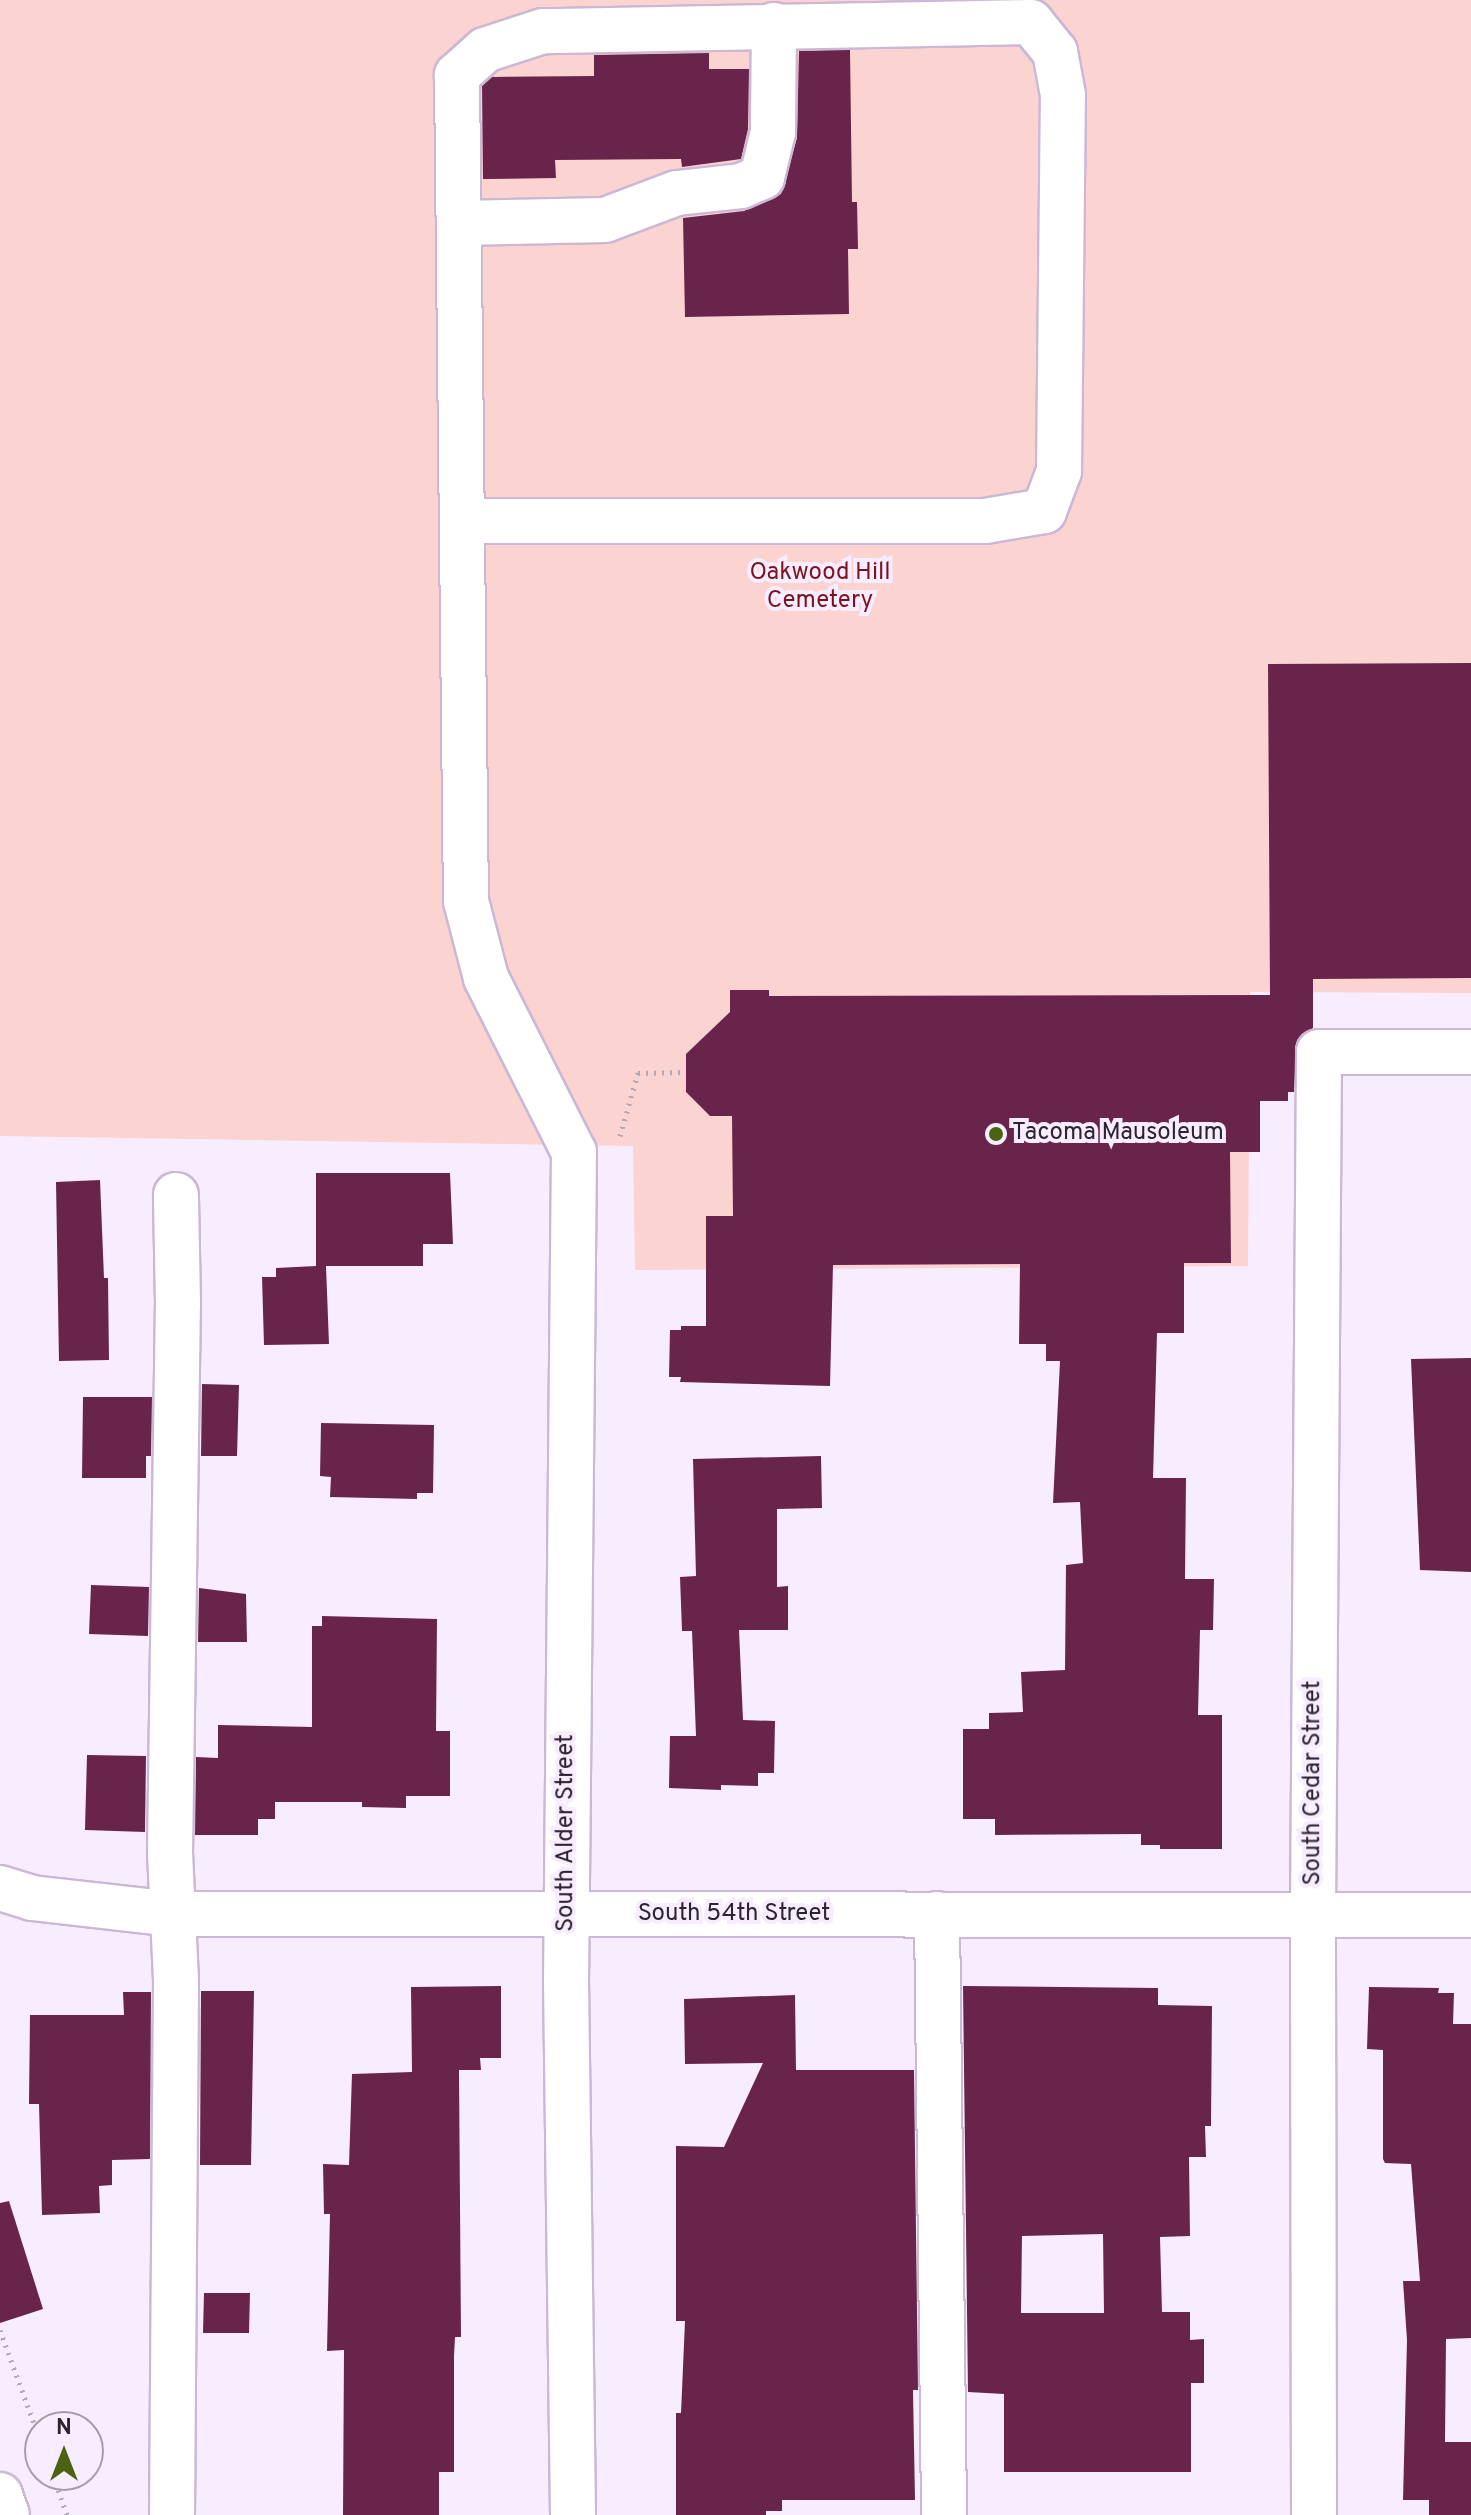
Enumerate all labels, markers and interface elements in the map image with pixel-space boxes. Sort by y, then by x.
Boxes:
park label: Oakwood Hill Cemetery [749,560,891,616]
place label: Tacoma Mausoleum [1012,1120,1224,1148]
marker: Tacoma Mausoleum [987,1125,1005,1143]
street label: South Cedar Street [1300,1680,1328,1886]
street label: South Alder Street [553,1734,581,1932]
street label: South 54th Street [638,1901,830,1929]
north arrow [24,2411,104,2491]
text: N [56,2415,72,2442]

